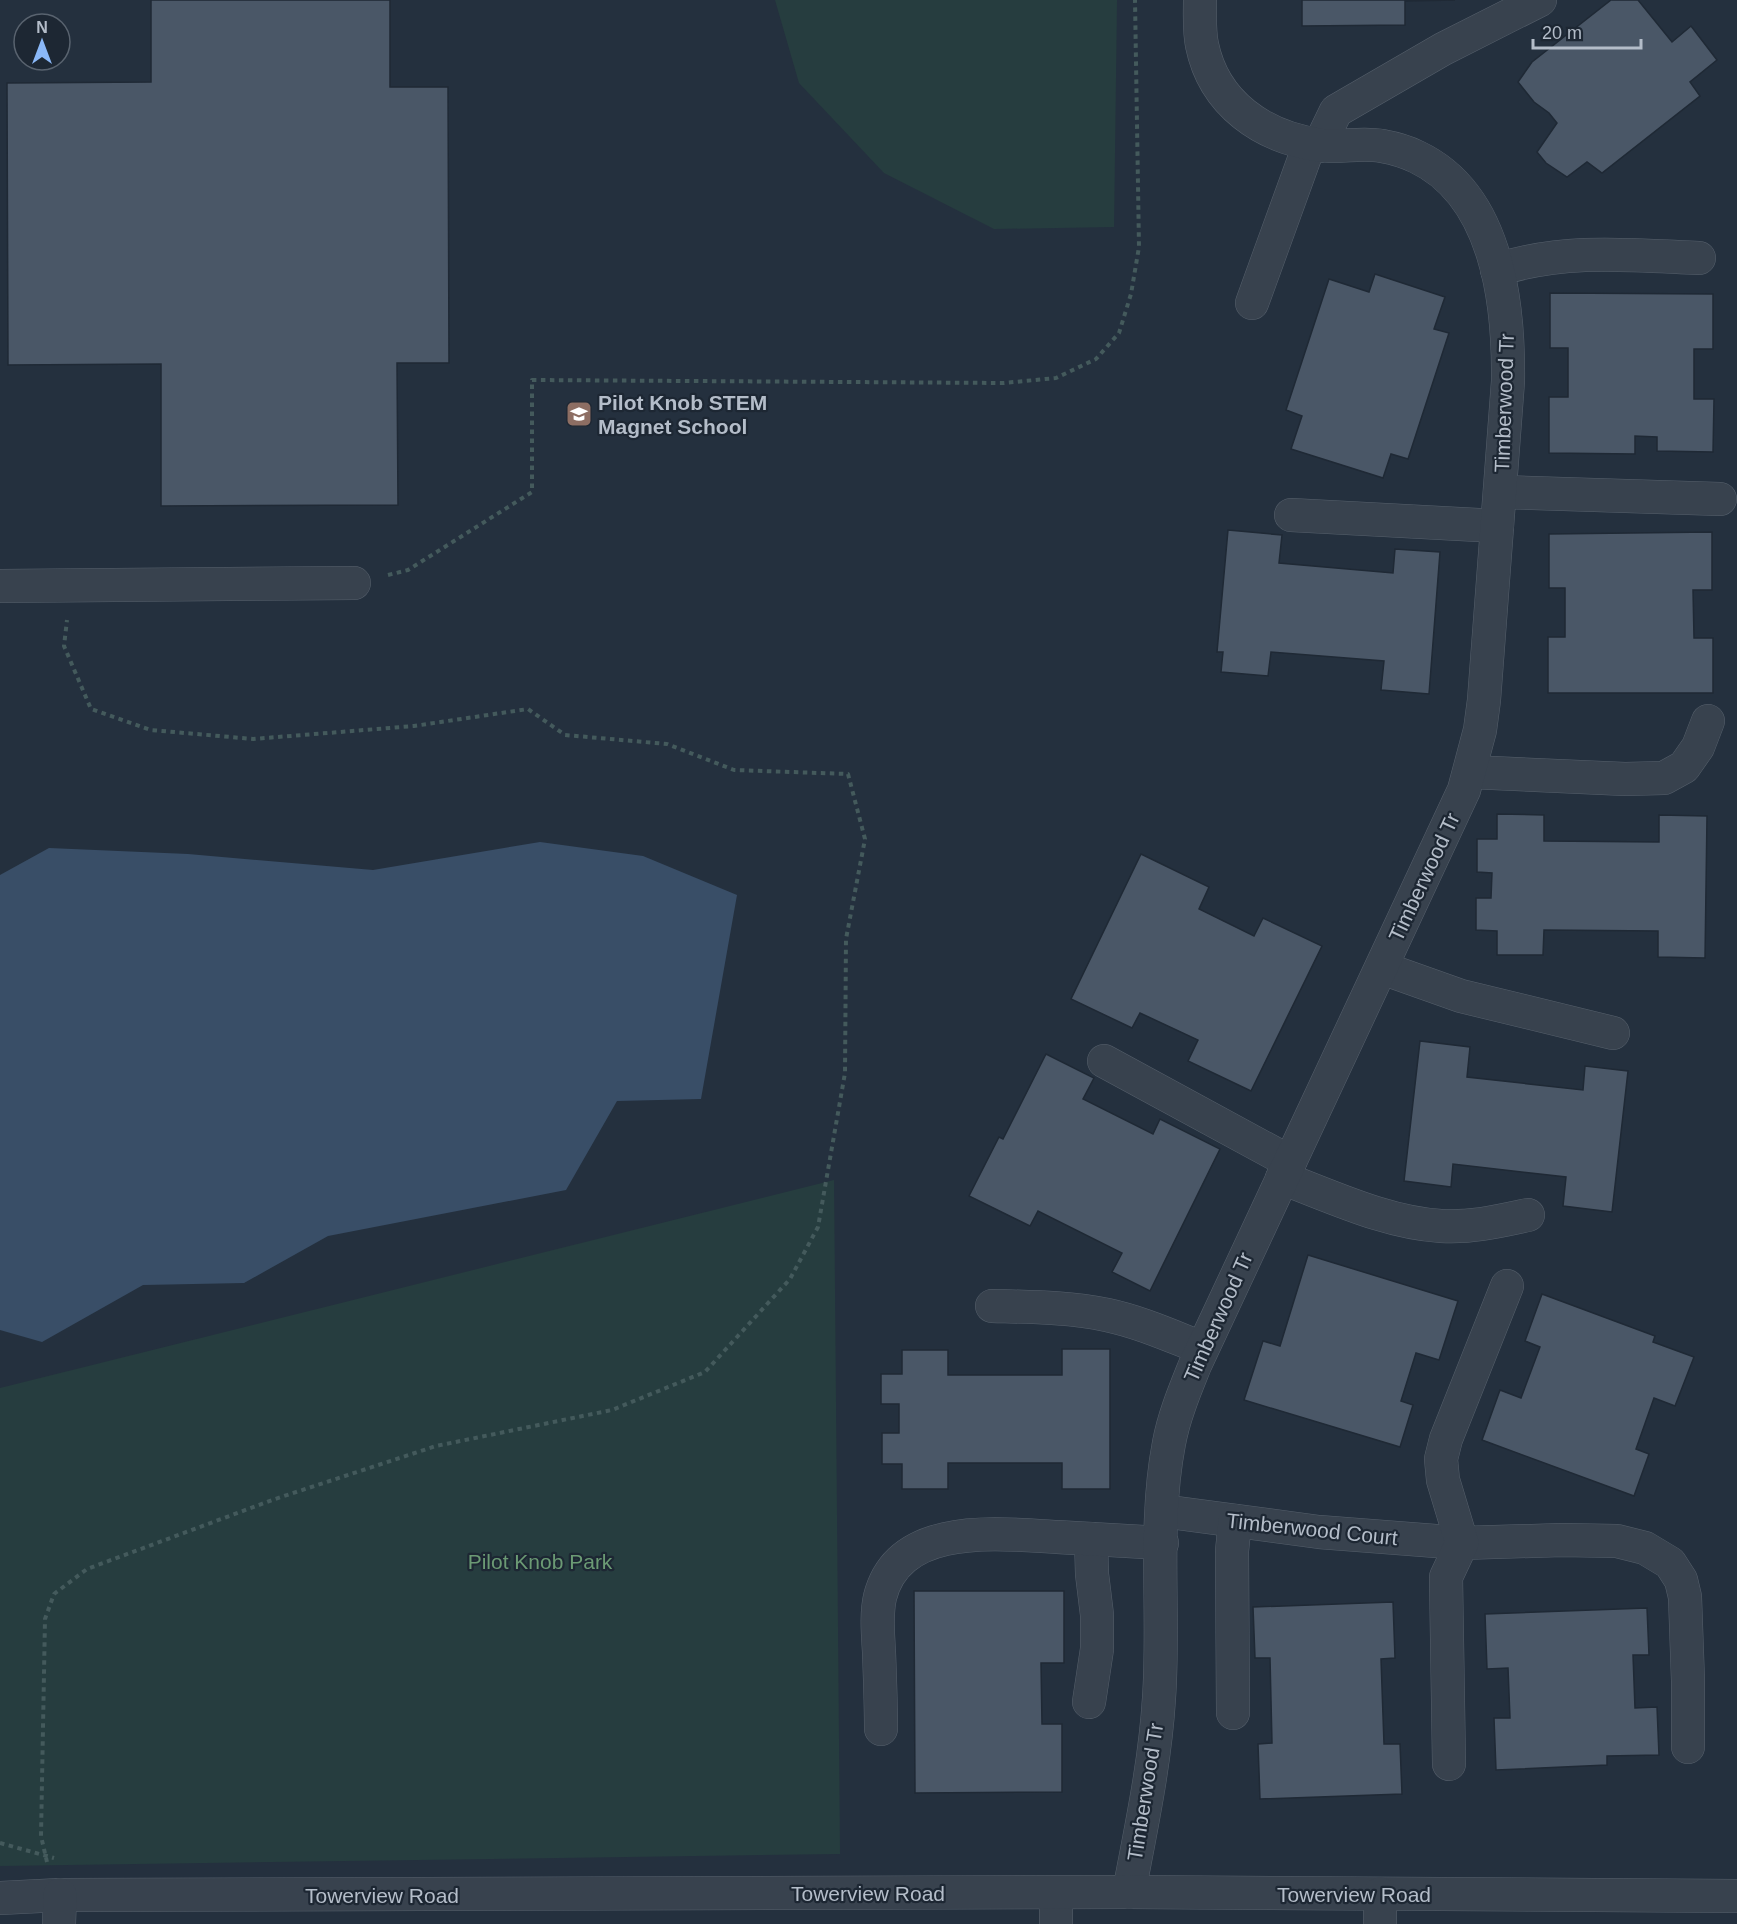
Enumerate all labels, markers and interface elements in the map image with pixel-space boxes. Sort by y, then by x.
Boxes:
north arrow [12,12,72,72]
scale bar [1533,12,1641,50]
text: N [36,19,48,36]
text: 20 m [1542,23,1582,43]
street label: Timberwood Tr [1490,333,1518,473]
place label: Pilot Knob STEM Magnet School [598,391,767,438]
school or university icon: Pilot Knob STEM Magnet School [564,399,594,429]
street label: Timberwood Tr [1384,809,1464,945]
street label: Timberwood Tr [1179,1249,1257,1385]
street label: Timberwood Court [1225,1509,1399,1549]
park label: Pilot Knob Park [468,1550,613,1573]
street label: Timberwood Tr [1123,1721,1167,1863]
street label: Towerview Road [791,1882,945,1905]
street label: Towerview Road [1277,1883,1431,1906]
street label: Towerview Road [305,1884,459,1907]

